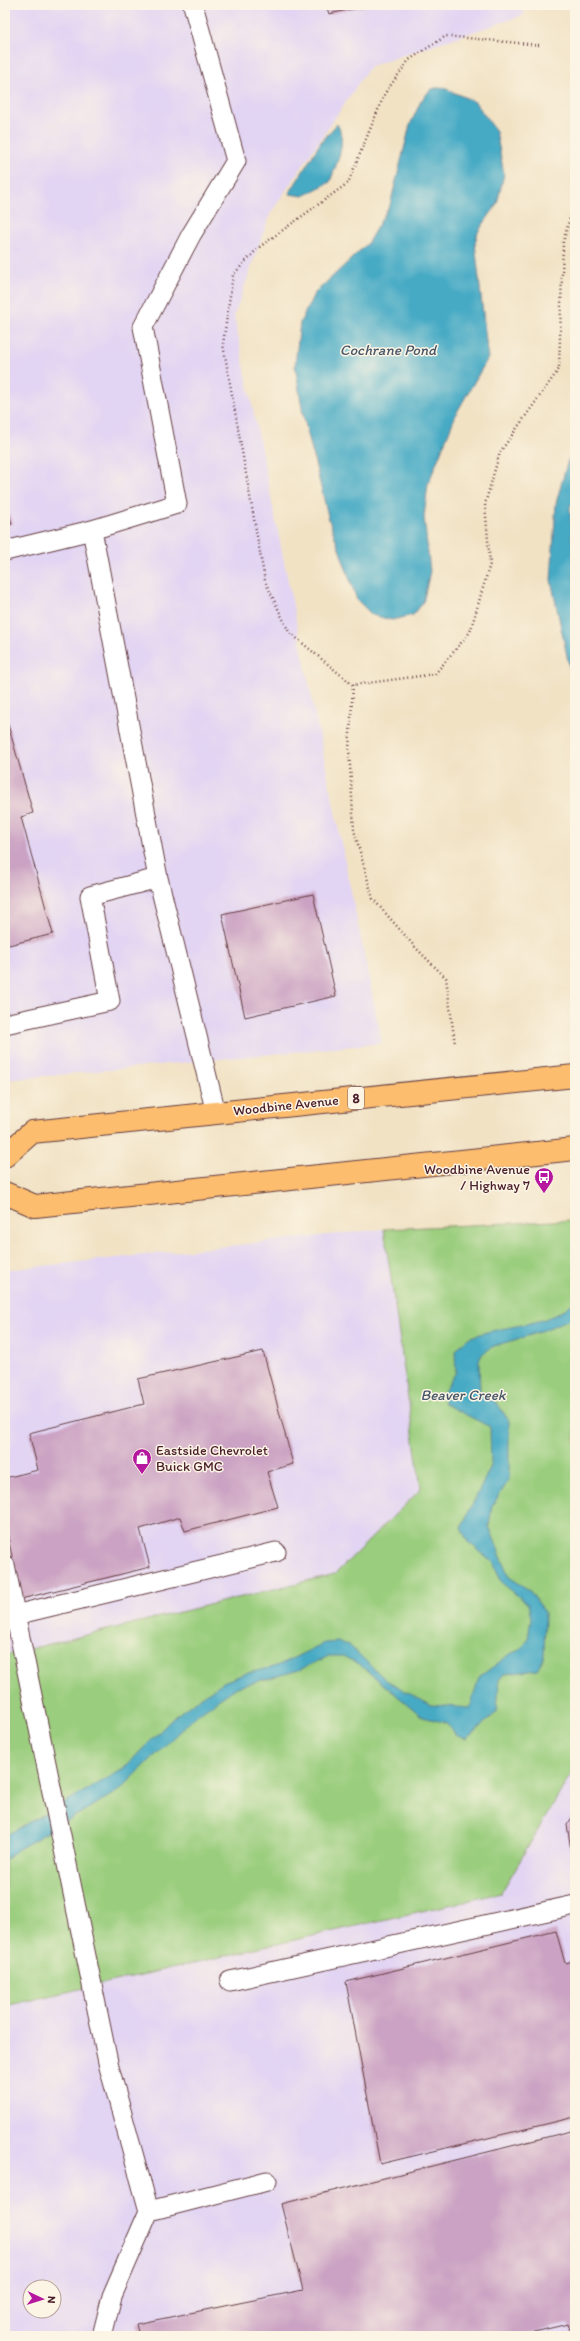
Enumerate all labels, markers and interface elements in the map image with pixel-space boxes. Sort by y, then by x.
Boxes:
water label: Cochrane Pond [340,341,438,359]
road number: 8 [348,1087,364,1109]
street label: Woodbine Avenue [232,1091,340,1119]
place label: Woodbine Avenue / Highway 7 [424,1161,530,1194]
bus stop icon: Woodbine Avenue / Highway 7 [533,1166,555,1194]
water label: Beaver Creek [420,1386,507,1404]
place label: Eastside Chevrolet Buick GMC [156,1442,268,1475]
shop icon: Eastside Chevrolet Buick GMC [131,1447,153,1475]
north arrow [22,2279,62,2319]
text: N [45,2295,58,2304]

